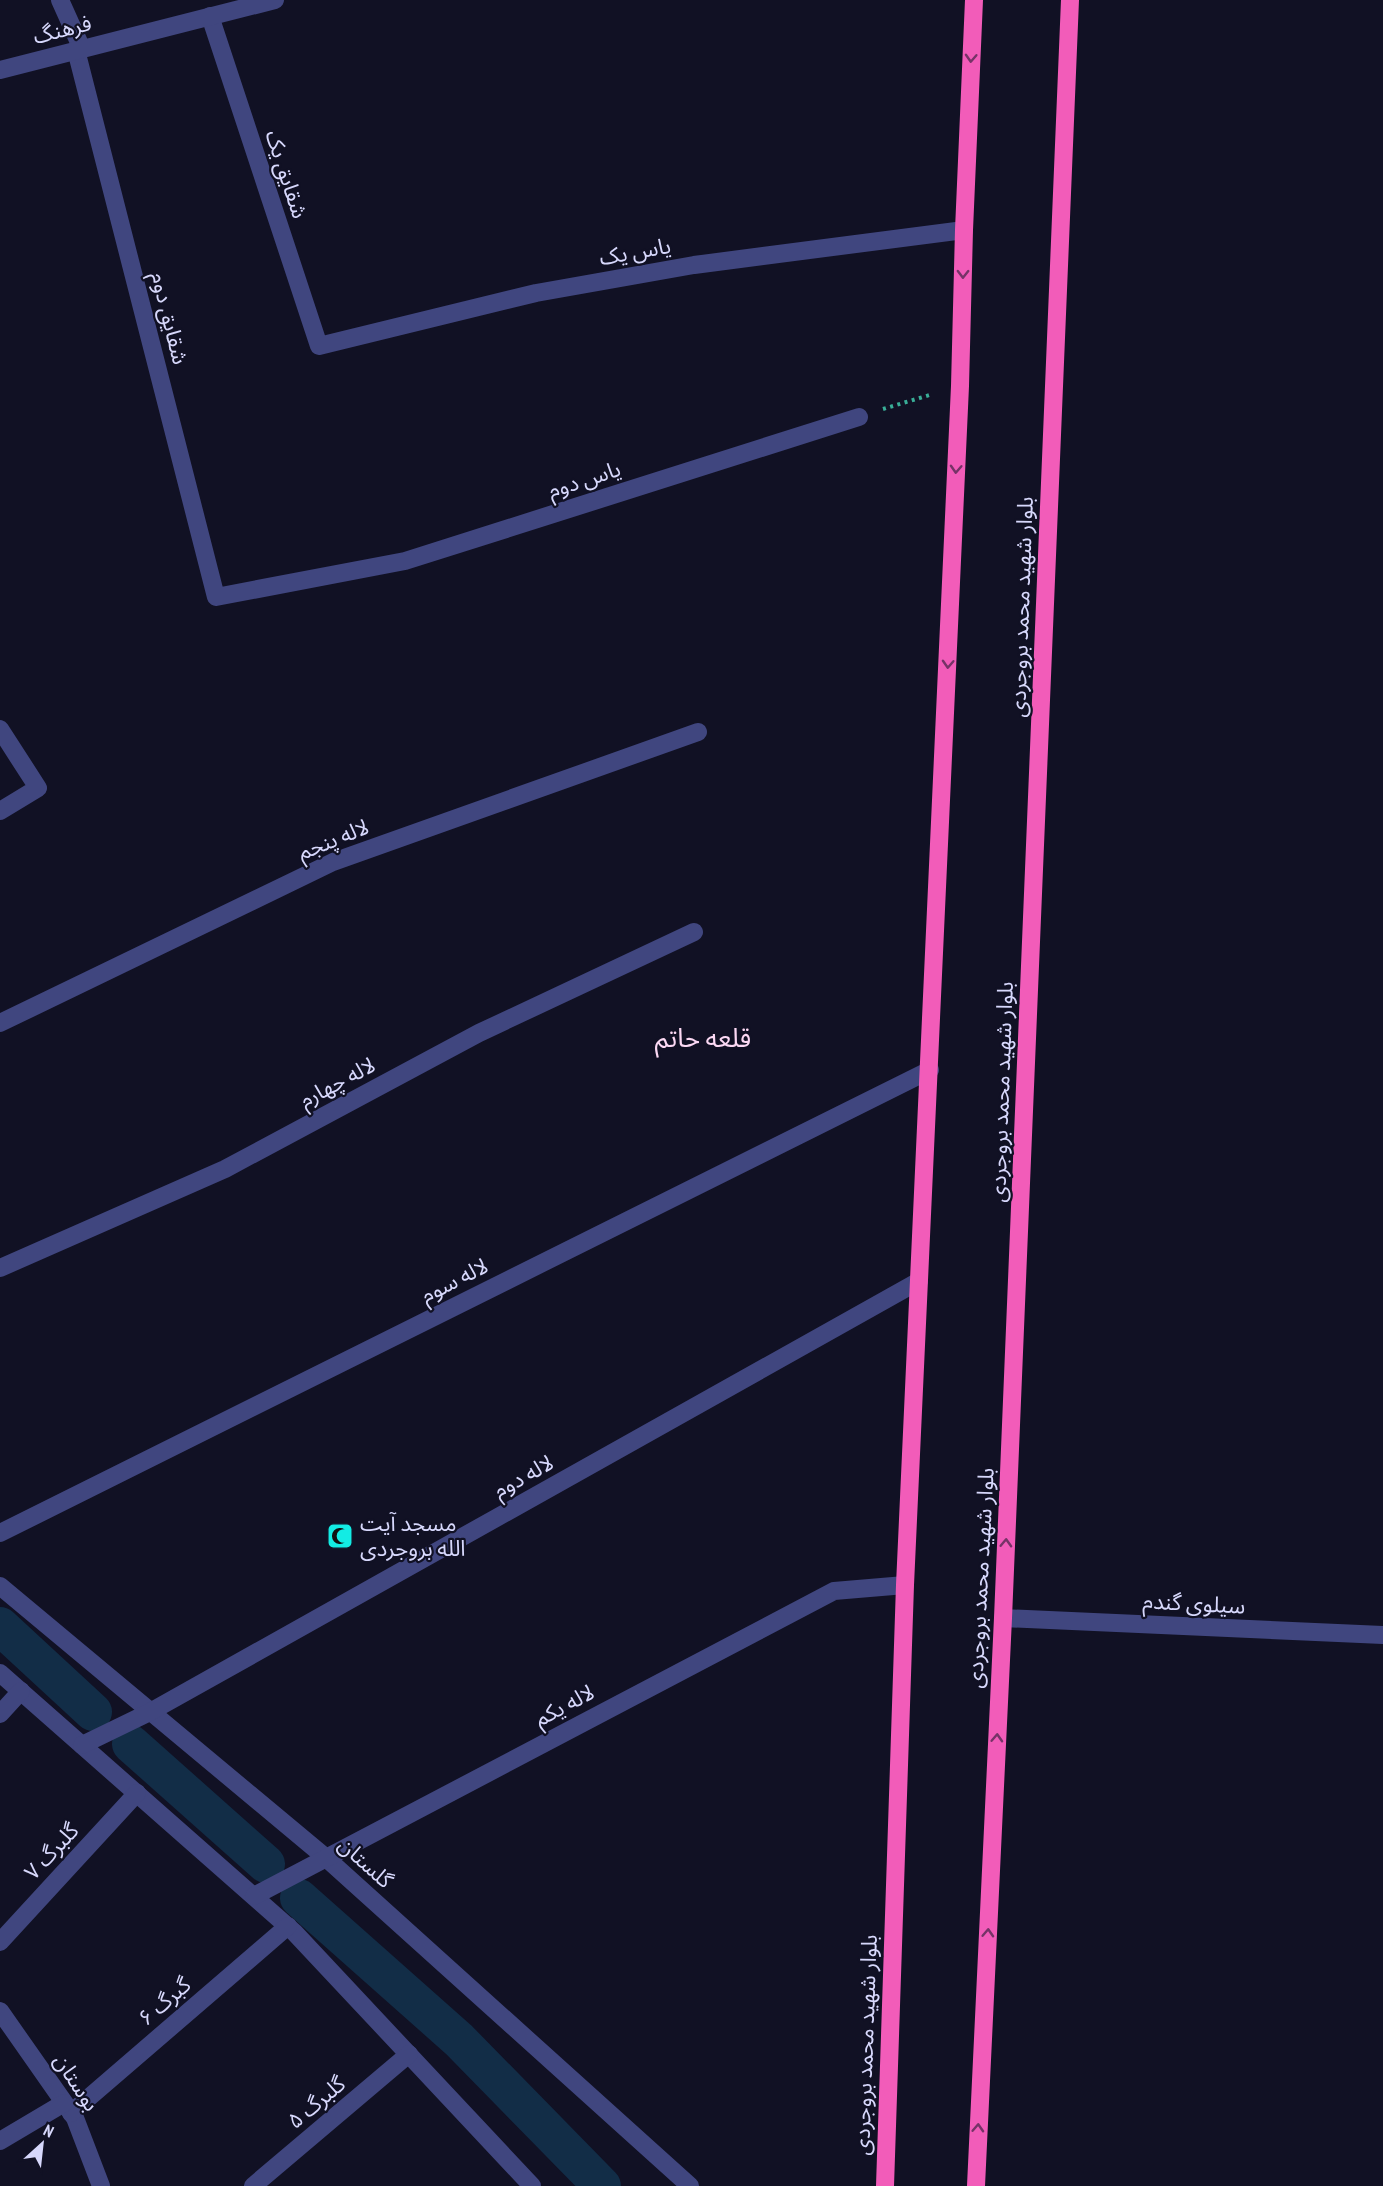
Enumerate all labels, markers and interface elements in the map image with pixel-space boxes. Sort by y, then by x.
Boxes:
street label: فرهنگ [30,8,94,50]
one-way arrow [965,54,978,63]
street label: شقایق یک [260,126,314,222]
street label: یاس یک [597,231,673,271]
street label: شقایق دوم [142,269,195,368]
one-way arrow [957,270,969,279]
street label: یاس دوم [544,454,625,507]
one-way arrow [950,465,963,474]
street label: بلوار شهید محمد بروجردی [1003,496,1039,718]
one-way arrow [941,659,954,668]
street label: لاله پنجم [293,812,374,869]
street label: بلوار شهید محمد بروجردی [983,981,1019,1203]
district label: قلعه حاتم [655,1021,751,1058]
street label: لاله چهارم [294,1050,381,1116]
street label: لاله سوم [415,1251,494,1312]
street label: لاله دوم [488,1448,560,1507]
street label: بلوار شهید محمد بروجردی [960,1467,1000,1689]
place label: مسجد آیت الله بروجردی [360,1509,466,1562]
mosque icon: مسجد آیت الله بروجردی [325,1521,355,1551]
one-way arrow [999,1539,1012,1548]
street label: سیلوی گندم [1142,1586,1246,1623]
street label: لاله یکم [529,1678,600,1735]
one-way arrow [991,1734,1004,1743]
street label: گلبرگ ۷ [18,1816,85,1885]
street label: گلستان [333,1830,400,1894]
one-way arrow [981,1928,994,1937]
street label: بلوار شهید محمد بروجردی [847,1934,883,2156]
street label: گبرگ ۶ [132,1970,197,2032]
street label: بوستان [48,2048,106,2116]
street label: گلبرگ ۵ [281,2069,352,2134]
north arrow [12,2114,72,2174]
text: N [40,2120,57,2142]
one-way arrow [972,2123,985,2132]

